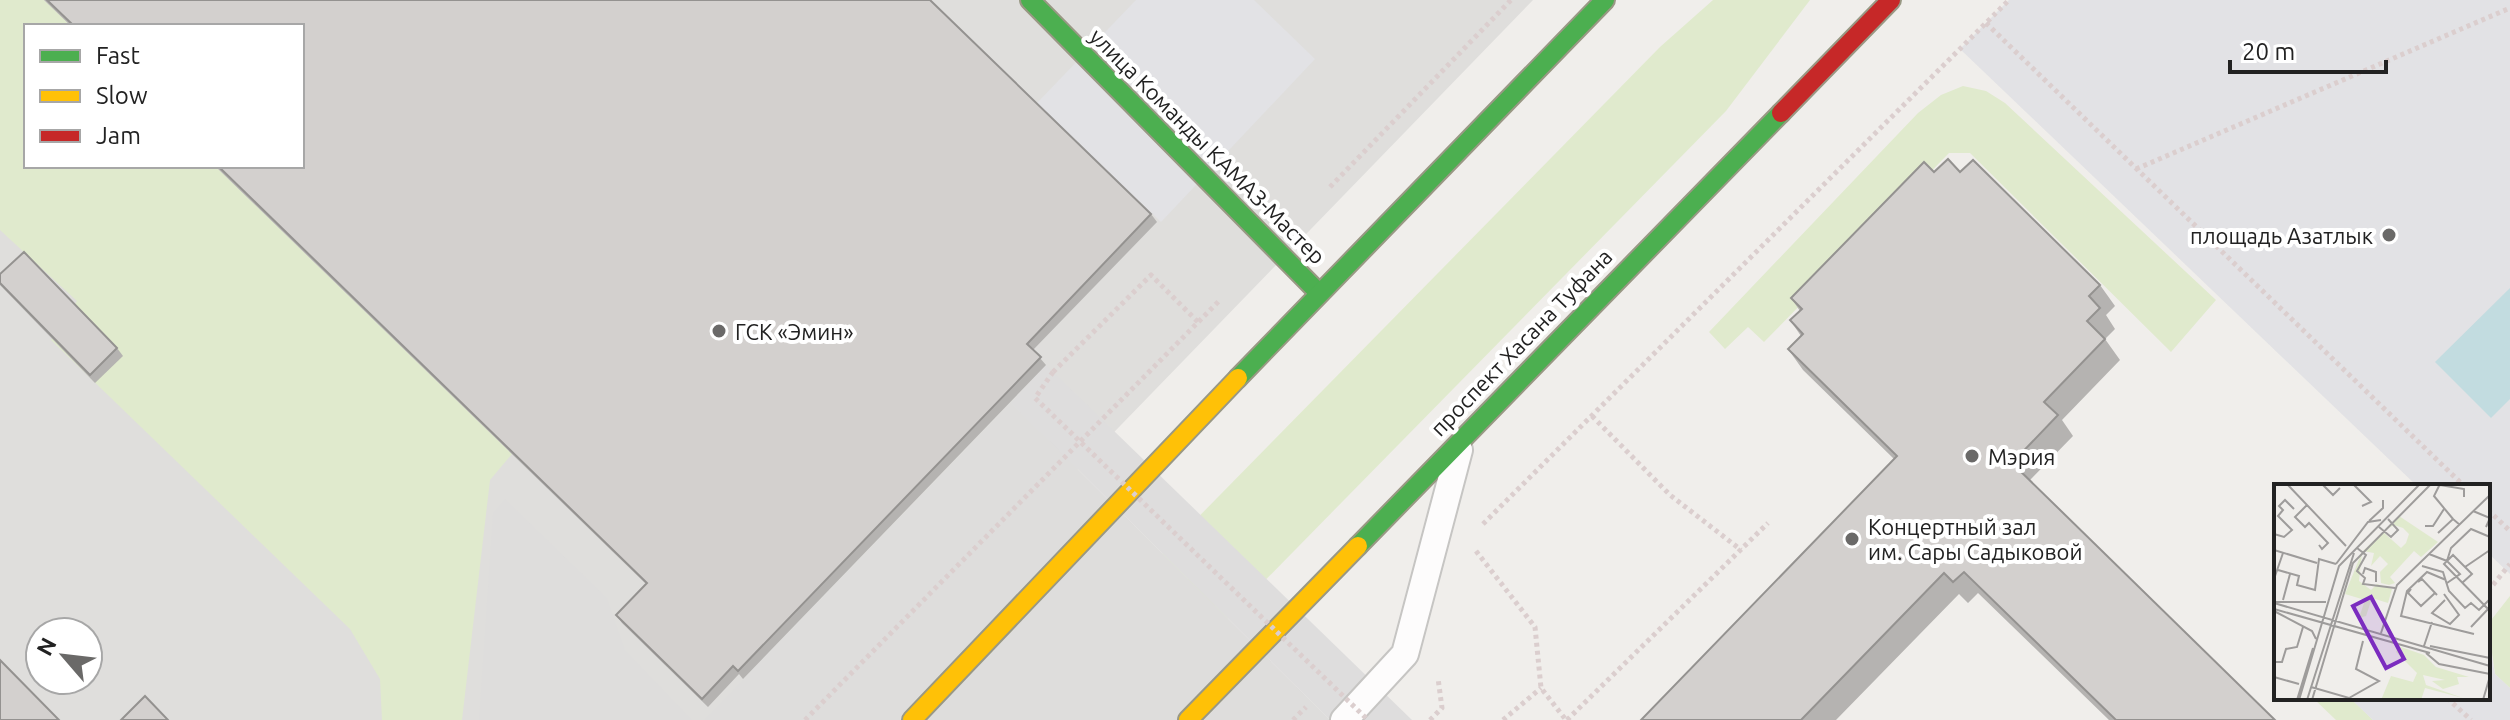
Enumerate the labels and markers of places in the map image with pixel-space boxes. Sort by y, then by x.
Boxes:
place label: площадь Азатлык [2190,223,2373,248]
marker: площадь Азатлык [2380,226,2398,244]
place label: ГСК «Эмин» [735,319,854,344]
marker: ГСК «Эмин» [710,322,728,340]
place label: Мэрия [1988,444,2055,469]
marker: Мэрия [1963,447,1981,465]
place label: Концертный зал им. Сары Садыковой [1868,514,2082,564]
marker: Концертный зал им. Сары Садыковой [1843,530,1861,548]

